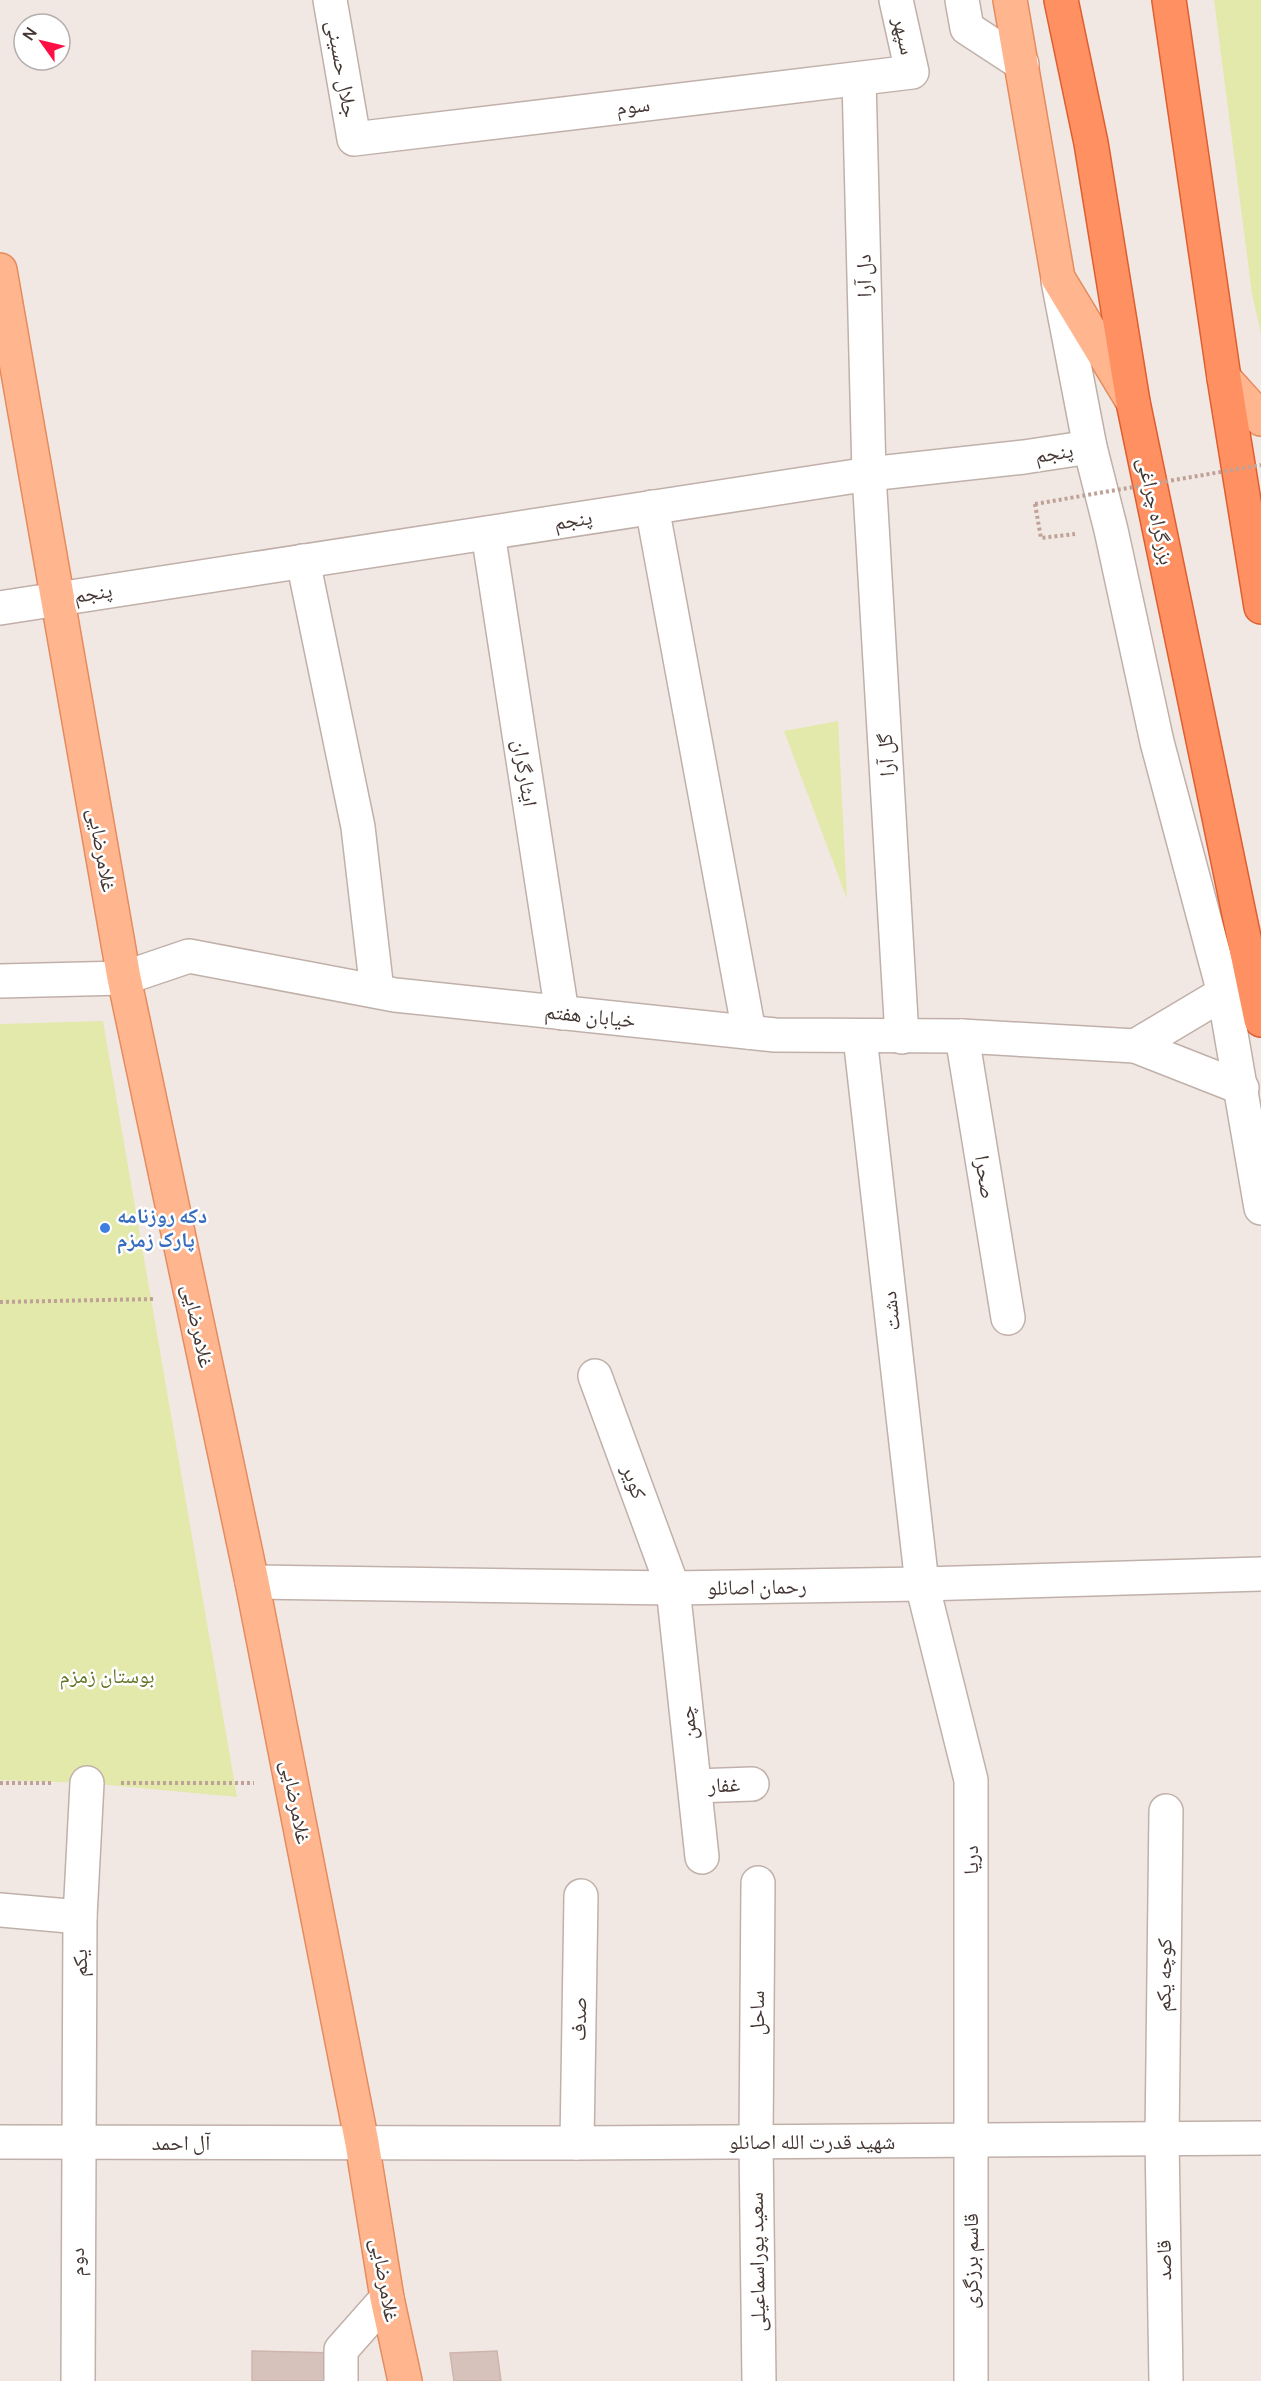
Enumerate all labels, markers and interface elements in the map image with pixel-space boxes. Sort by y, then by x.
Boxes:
north arrow [12,12,72,72]
street label: سپهر [887,13,923,57]
street label: جلال حسینی [321,18,365,120]
text: N [17,23,42,45]
street label: سوم [614,89,652,122]
street label: دل آرا [849,254,877,298]
street label: پنجم [1033,435,1075,470]
street label: بزرگراه چراغی [1132,454,1182,567]
street label: پنجم [552,502,594,537]
street label: پنجم [72,575,114,610]
street label: گل آرا [870,732,900,777]
street label: ایثارگران [507,737,545,808]
street label: غلامرضایی [82,806,124,894]
street label: خیابان هفتم [543,996,637,1035]
street label: صحرا [969,1153,1003,1201]
place label: دکه روزنامه پارک زمزم [117,1201,207,1254]
marker: دکه روزنامه پارک زمزم [98,1221,112,1235]
street label: غلامرضایی [176,1281,222,1371]
street label: دشت [874,1290,906,1332]
street label: کویر [616,1460,654,1503]
street label: رحمان اصانلو [707,1571,807,1601]
park label: بوستان زمزم [59,1661,155,1690]
street label: چمن [671,1705,703,1742]
street label: غلامرضایی [275,1757,319,1847]
street label: غفار [706,1769,741,1799]
street label: دریا [956,1845,984,1875]
street label: کوچه یکم [1148,1938,1179,2012]
street label: یکم [65,1949,94,1977]
street label: ساحل [742,1991,770,2035]
street label: صدف [564,1997,592,2041]
street label: شهید قدرت الله اصانلو [729,2127,895,2155]
street label: آل احمد [152,2128,211,2156]
street label: سعید پوراسماعیلی [741,2192,771,2332]
street label: قاسم برزگری [956,2213,985,2309]
street label: غلامرضایی [365,2236,407,2324]
street label: قاصد [1149,2239,1177,2281]
street label: دوم [62,2248,91,2276]

